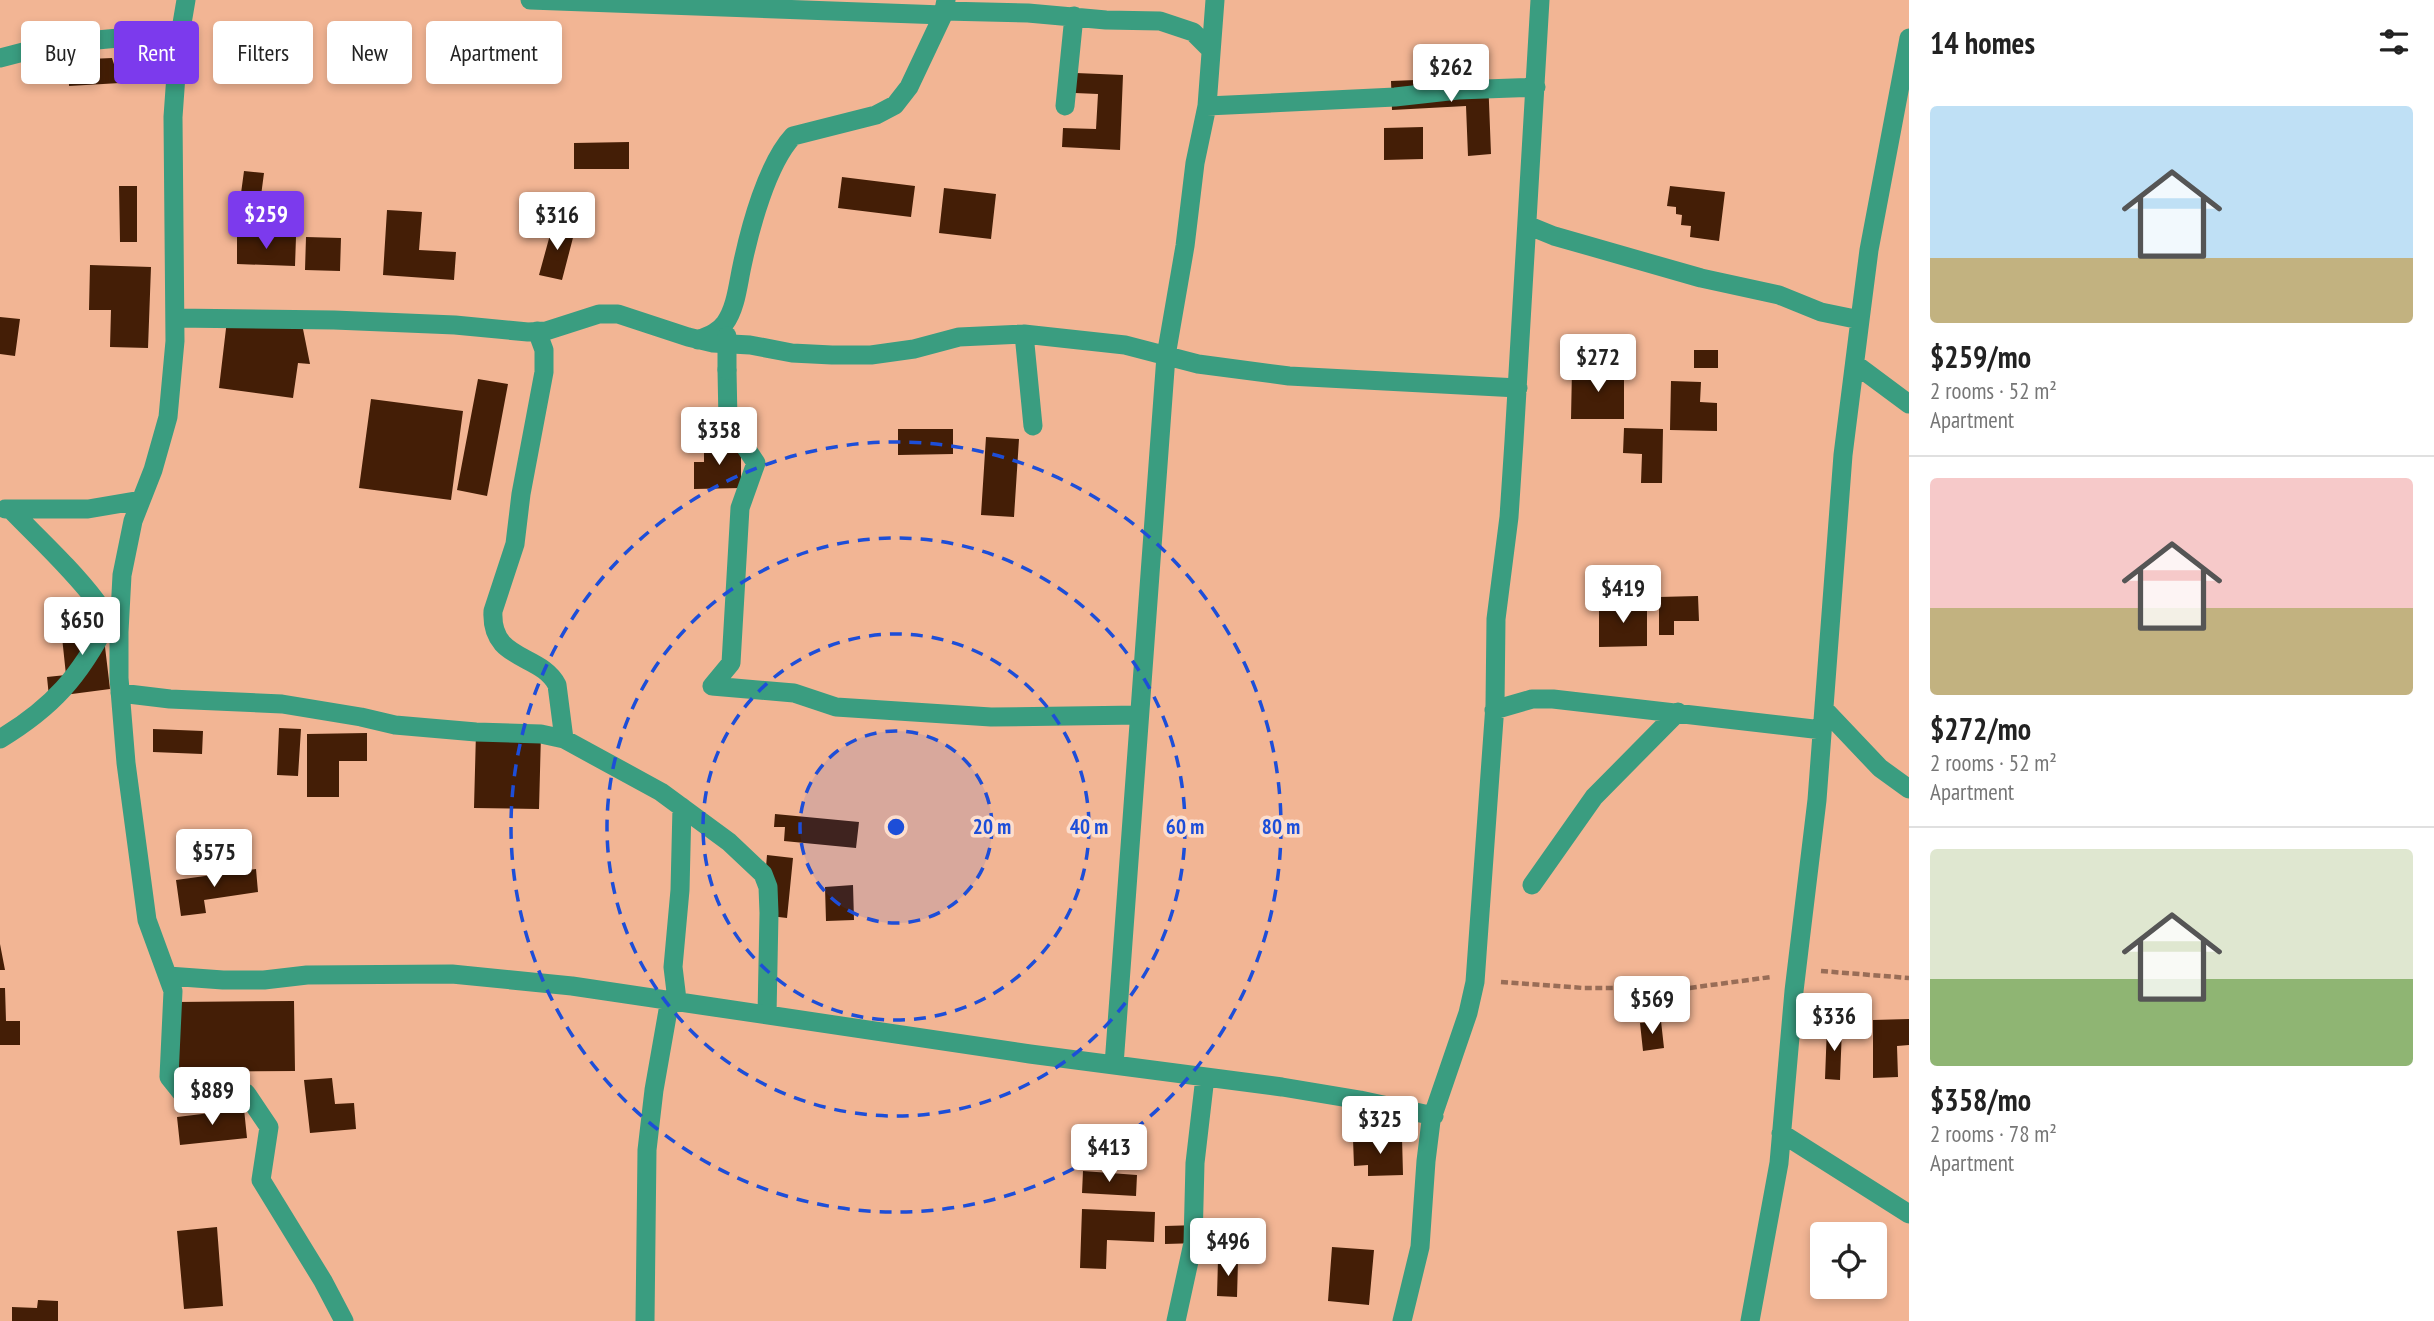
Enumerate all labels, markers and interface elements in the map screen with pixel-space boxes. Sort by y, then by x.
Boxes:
chip: Buy [21,21,100,84]
chip: Rent [114,21,199,84]
chip: Filters [213,21,313,84]
chip: New [327,21,412,84]
chip: Apartment [426,21,562,84]
text: 14 homes [1930,23,2035,62]
icon: filters [2375,23,2413,61]
pin: $262 [1410,44,1492,104]
text: $262 [1429,52,1473,81]
icon: home [2109,151,2235,277]
pin: $259 [225,191,307,251]
pin: $316 [516,192,598,252]
text: $259 [244,199,288,228]
text: $316 [535,200,579,229]
pin: $272 [1557,334,1639,394]
text: $259/mo [1930,337,2031,376]
text: $272 [1576,342,1620,371]
text: 2 rooms · 52 m² [1930,376,2057,405]
text: Apartment [1930,405,2014,434]
pin: $358 [678,407,760,467]
text: $358 [697,415,741,444]
icon: home [2109,523,2235,649]
pin: $419 [1582,566,1664,625]
text: $419 [1601,573,1645,602]
pin: $650 [41,598,123,657]
text: $650 [60,605,104,634]
text: $272/mo [1930,709,2031,748]
text: 2 rooms · 52 m² [1930,748,2057,777]
text: Apartment [1930,777,2014,806]
text: 20 m [973,813,1011,840]
text: 40 m [1070,813,1108,840]
text: 60 m [1166,813,1204,840]
text: 80 m [1262,813,1300,840]
centre of rings [884,815,908,839]
pin: $575 [173,830,255,889]
text: $575 [192,837,236,866]
icon: home [2109,894,2235,1020]
pin: $569 [1611,976,1693,1036]
text: $569 [1630,984,1674,1013]
pin: $336 [1793,993,1875,1053]
text: $336 [1812,1001,1856,1030]
pin: $889 [171,1068,253,1127]
text: $889 [190,1075,234,1104]
text: $358/mo [1930,1080,2031,1119]
pin: $325 [1339,1096,1421,1156]
text: $325 [1358,1104,1402,1133]
text: 2 rooms · 78 m² [1930,1119,2057,1148]
pin: $413 [1068,1124,1150,1184]
text: $413 [1087,1132,1131,1161]
text: Apartment [1930,1148,2014,1177]
pin: $496 [1187,1218,1269,1278]
map controls [1810,1222,1887,1299]
button: locate [1810,1222,1887,1299]
text: $496 [1206,1226,1250,1255]

